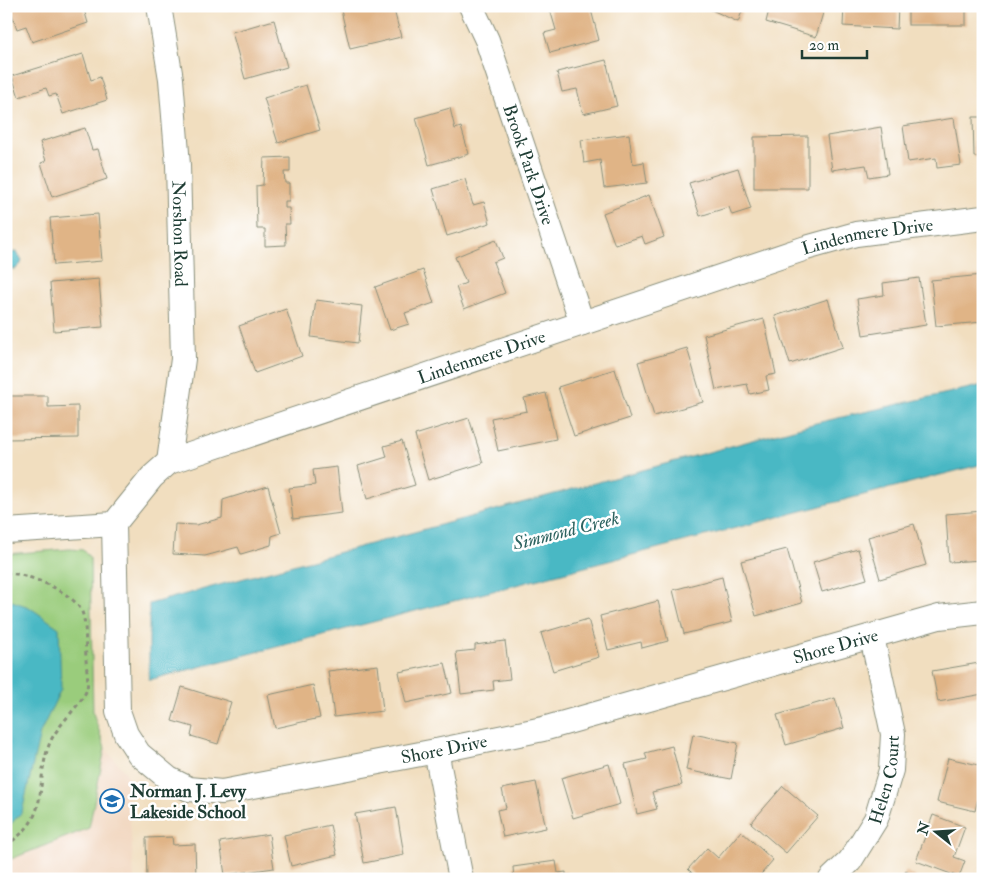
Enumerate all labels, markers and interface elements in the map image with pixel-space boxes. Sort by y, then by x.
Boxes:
scale bar [802,28,866,60]
text: 20 m [809,36,839,55]
street label: Brook Park Drive [498,101,560,228]
street label: Norshon Road [167,180,193,287]
street label: Lindenmere Drive [799,213,935,260]
street label: Lindenmere Drive [415,325,549,389]
water label: Simmond Creek [510,506,622,556]
street label: Shore Drive [790,623,881,669]
street label: Shore Drive [399,729,490,769]
street label: Helen Court [864,735,904,827]
place label: Norman J. Levy Lakeside School [129,780,247,824]
school or university icon: Norman J. Levy Lakeside School [99,788,125,814]
north arrow [912,808,962,858]
text: N [914,819,934,838]

